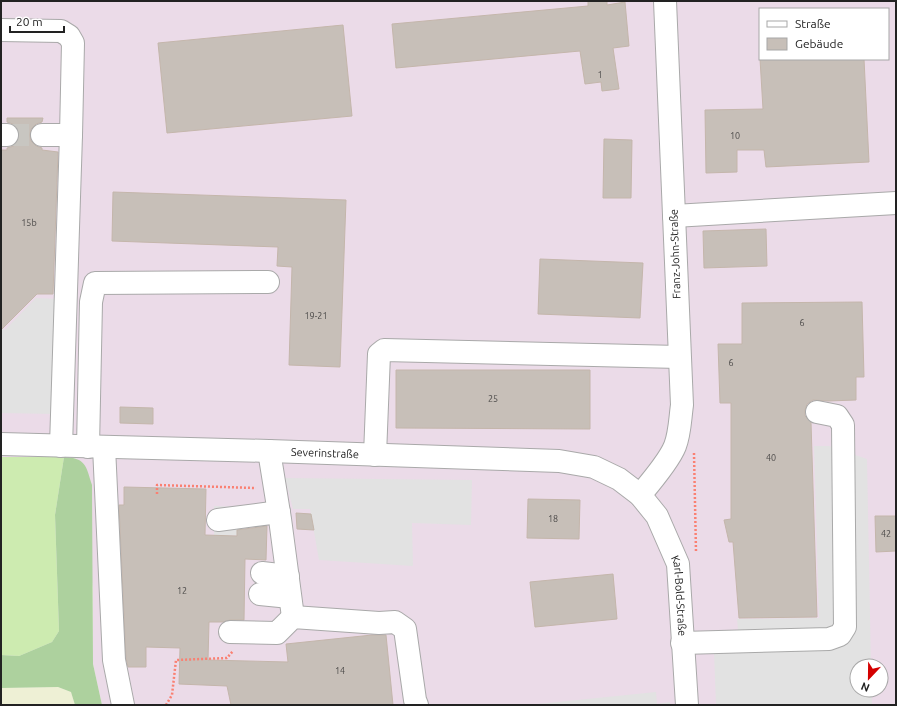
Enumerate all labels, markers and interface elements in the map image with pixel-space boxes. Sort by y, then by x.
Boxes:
scale bar [10,8,64,34]
legend [759,8,889,60]
text: 20 m [16,15,43,28]
text: Straße [795,17,831,30]
text: Gebäude [795,37,843,50]
house number: 1 [597,70,603,80]
house number: 10 [730,131,740,141]
street label: Franz-John-Straße [667,209,683,299]
house number: 15b [21,218,37,228]
house number: 19-21 [305,311,327,321]
house number: 6 [799,318,805,328]
house number: 6 [728,358,734,368]
house number: 25 [488,394,498,404]
street label: Severinstraße [291,446,359,460]
house number: 40 [766,453,776,463]
house number: 18 [548,514,558,524]
house number: 42 [881,529,891,539]
street label: Karl-Bold-Straße [669,553,689,637]
house number: 12 [177,586,187,596]
north arrow [849,658,889,698]
house number: 14 [335,666,345,676]
text: N [859,680,871,694]

